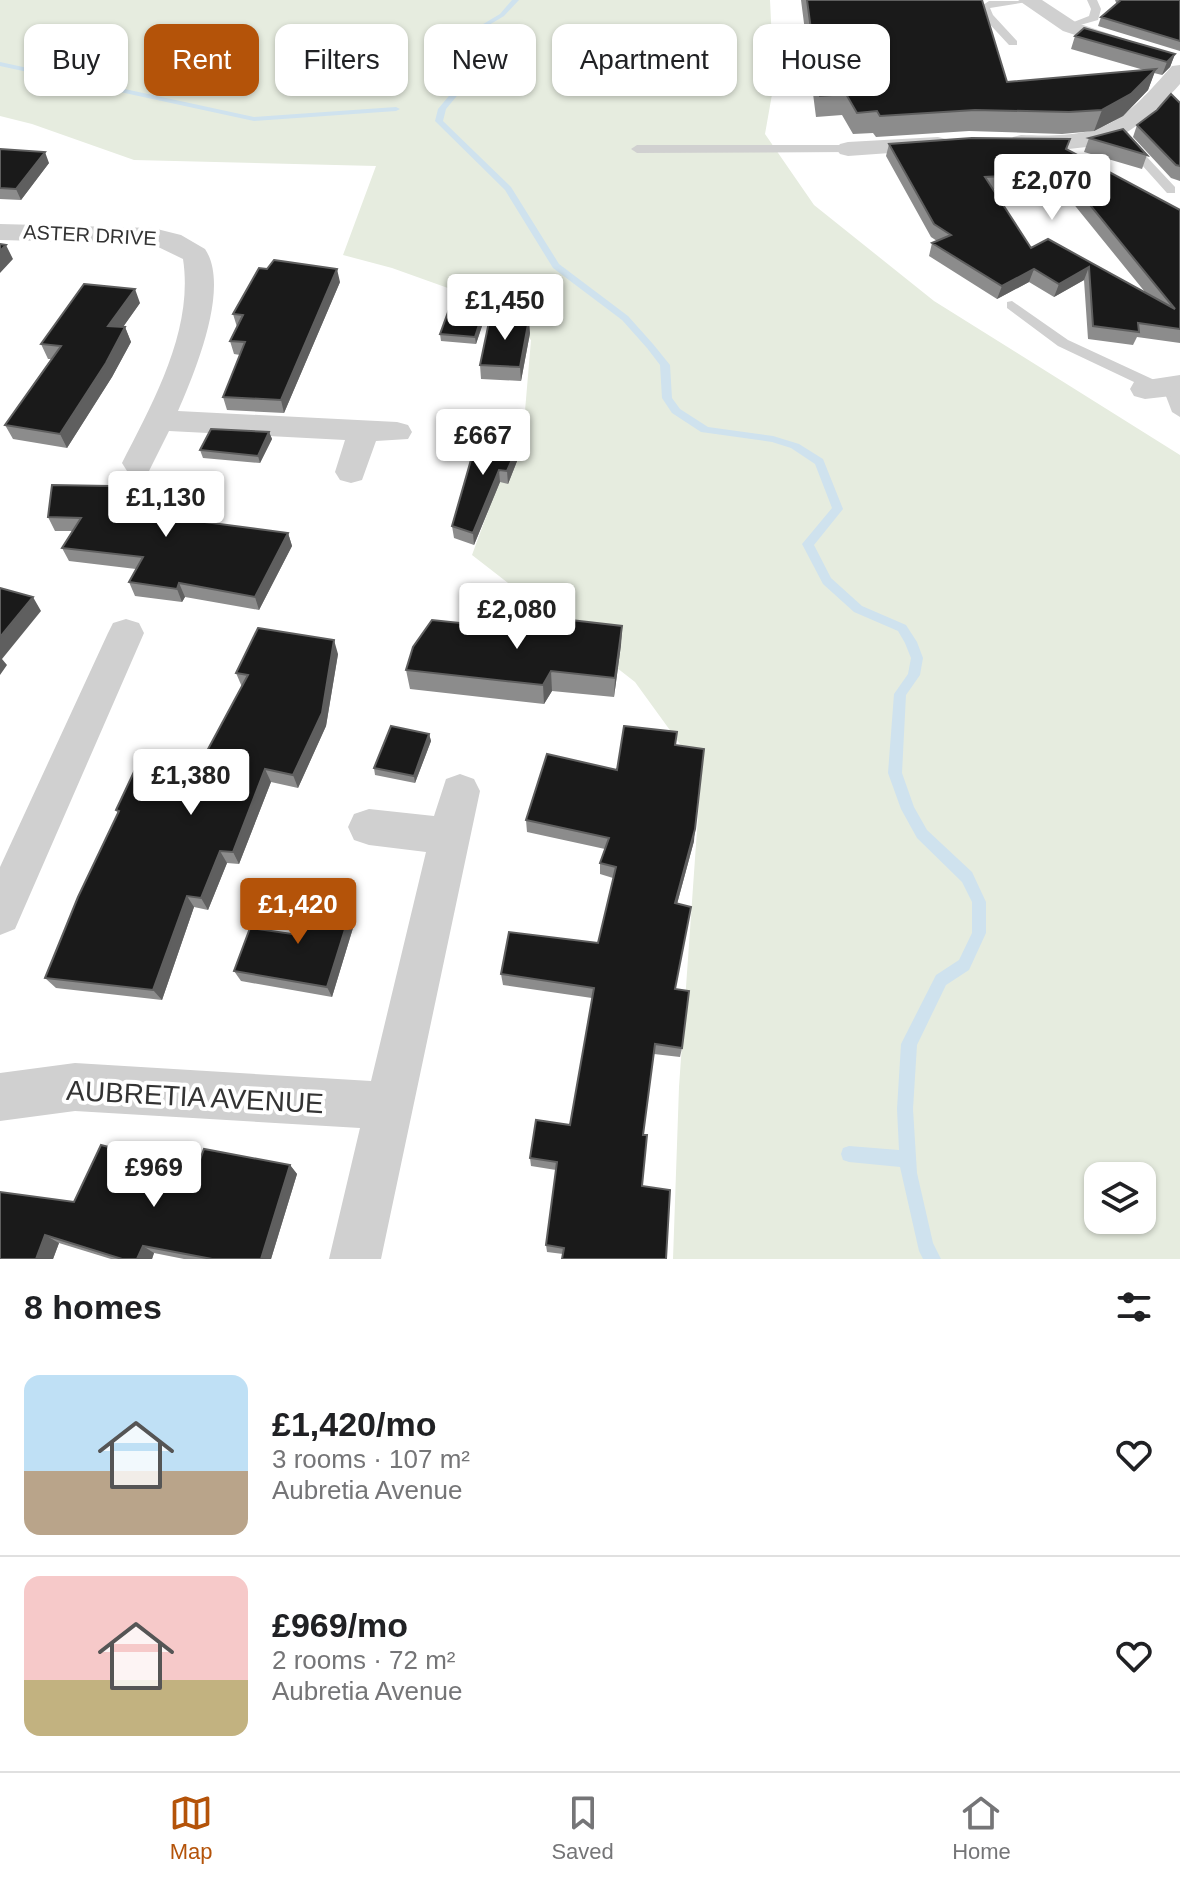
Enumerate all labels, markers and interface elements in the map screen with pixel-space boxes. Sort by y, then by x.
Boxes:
chip: Buy [24,24,128,96]
chip: Rent [144,24,259,96]
chip: Filters [275,24,408,96]
chip: New [424,24,536,96]
chip: Apartment [552,24,737,96]
chip: House [753,24,890,96]
pin: £2,070 [987,154,1117,222]
text: £2,070 [1012,165,1092,195]
street label: ASTER DRIVE [23,221,157,249]
pin: £1,450 [440,274,570,342]
text: £1,450 [465,285,545,315]
pin: £667 [436,409,530,477]
text: £667 [454,420,512,450]
pin: £1,130 [101,471,231,539]
text: £1,130 [126,482,206,512]
pin: £2,080 [452,583,582,651]
text: £2,080 [477,594,557,624]
pin: £1,380 [126,749,256,817]
text: £1,380 [151,760,231,790]
pin: £1,420 [233,878,363,946]
text: £1,420 [258,889,338,919]
street label: AUBRETIA AVENUE [65,1075,325,1119]
pin: £969 [107,1141,201,1209]
text: £969 [125,1152,183,1182]
map controls [1084,1162,1156,1234]
button: layers [1084,1162,1156,1234]
icon: filters [1112,1285,1156,1329]
text: 8 homes [24,1288,162,1326]
text: £1,420/mo [272,1405,436,1443]
icon: home [88,1407,184,1503]
icon: heart [1112,1433,1156,1477]
text: 3 rooms · 107 m² [272,1444,470,1474]
text: Aubretia Avenue [272,1475,462,1505]
text: £969/mo [272,1606,408,1644]
icon: home [88,1608,184,1704]
icon: heart [1112,1634,1156,1678]
text: 2 rooms · 72 m² [272,1645,456,1675]
text: Aubretia Avenue [272,1676,462,1706]
tab: Map [169,1791,213,1865]
tab: Saved [551,1791,614,1865]
tab: Home [952,1791,1011,1865]

